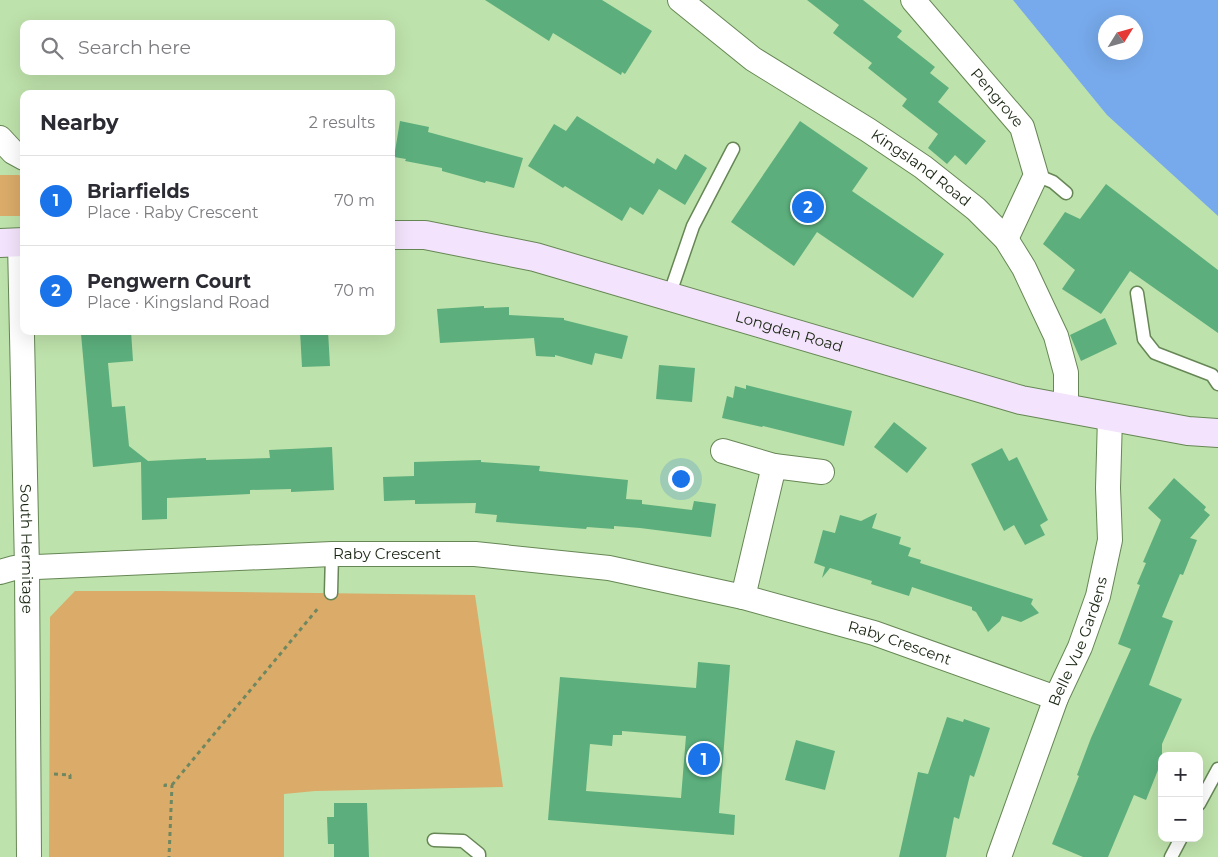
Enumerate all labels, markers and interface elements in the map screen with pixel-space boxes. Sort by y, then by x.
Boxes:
north arrow [1098,15,1143,60]
search box [20,20,395,75]
icon: search [38,34,66,62]
text: Search here [78,36,191,59]
street label: Pengrove [967,64,1028,131]
text: Nearby [40,110,119,135]
text: 2 results [309,113,375,132]
street label: Kingsland Road [868,125,975,210]
text: Briarfields [87,180,190,203]
pin: 2 [792,188,824,226]
text: 1 [53,191,59,210]
text: 70 m [334,191,375,210]
text: Place · Raby Crescent [87,203,258,222]
text: Pengwern Court [87,270,251,293]
text: 2 [51,281,61,300]
text: 70 m [334,281,375,300]
text: Place · Kingsland Road [87,293,270,312]
street label: Longden Road [733,306,845,356]
your location [668,466,694,492]
street label: South Hermitage [16,484,37,614]
street label: Raby Crescent [333,544,441,563]
street label: Belle Vue Gardens [1044,575,1111,708]
street label: Raby Crescent [846,616,954,669]
pin: 1 [688,740,720,778]
map controls [1158,752,1203,842]
button: + [1158,752,1203,797]
button: − [1158,797,1203,842]

